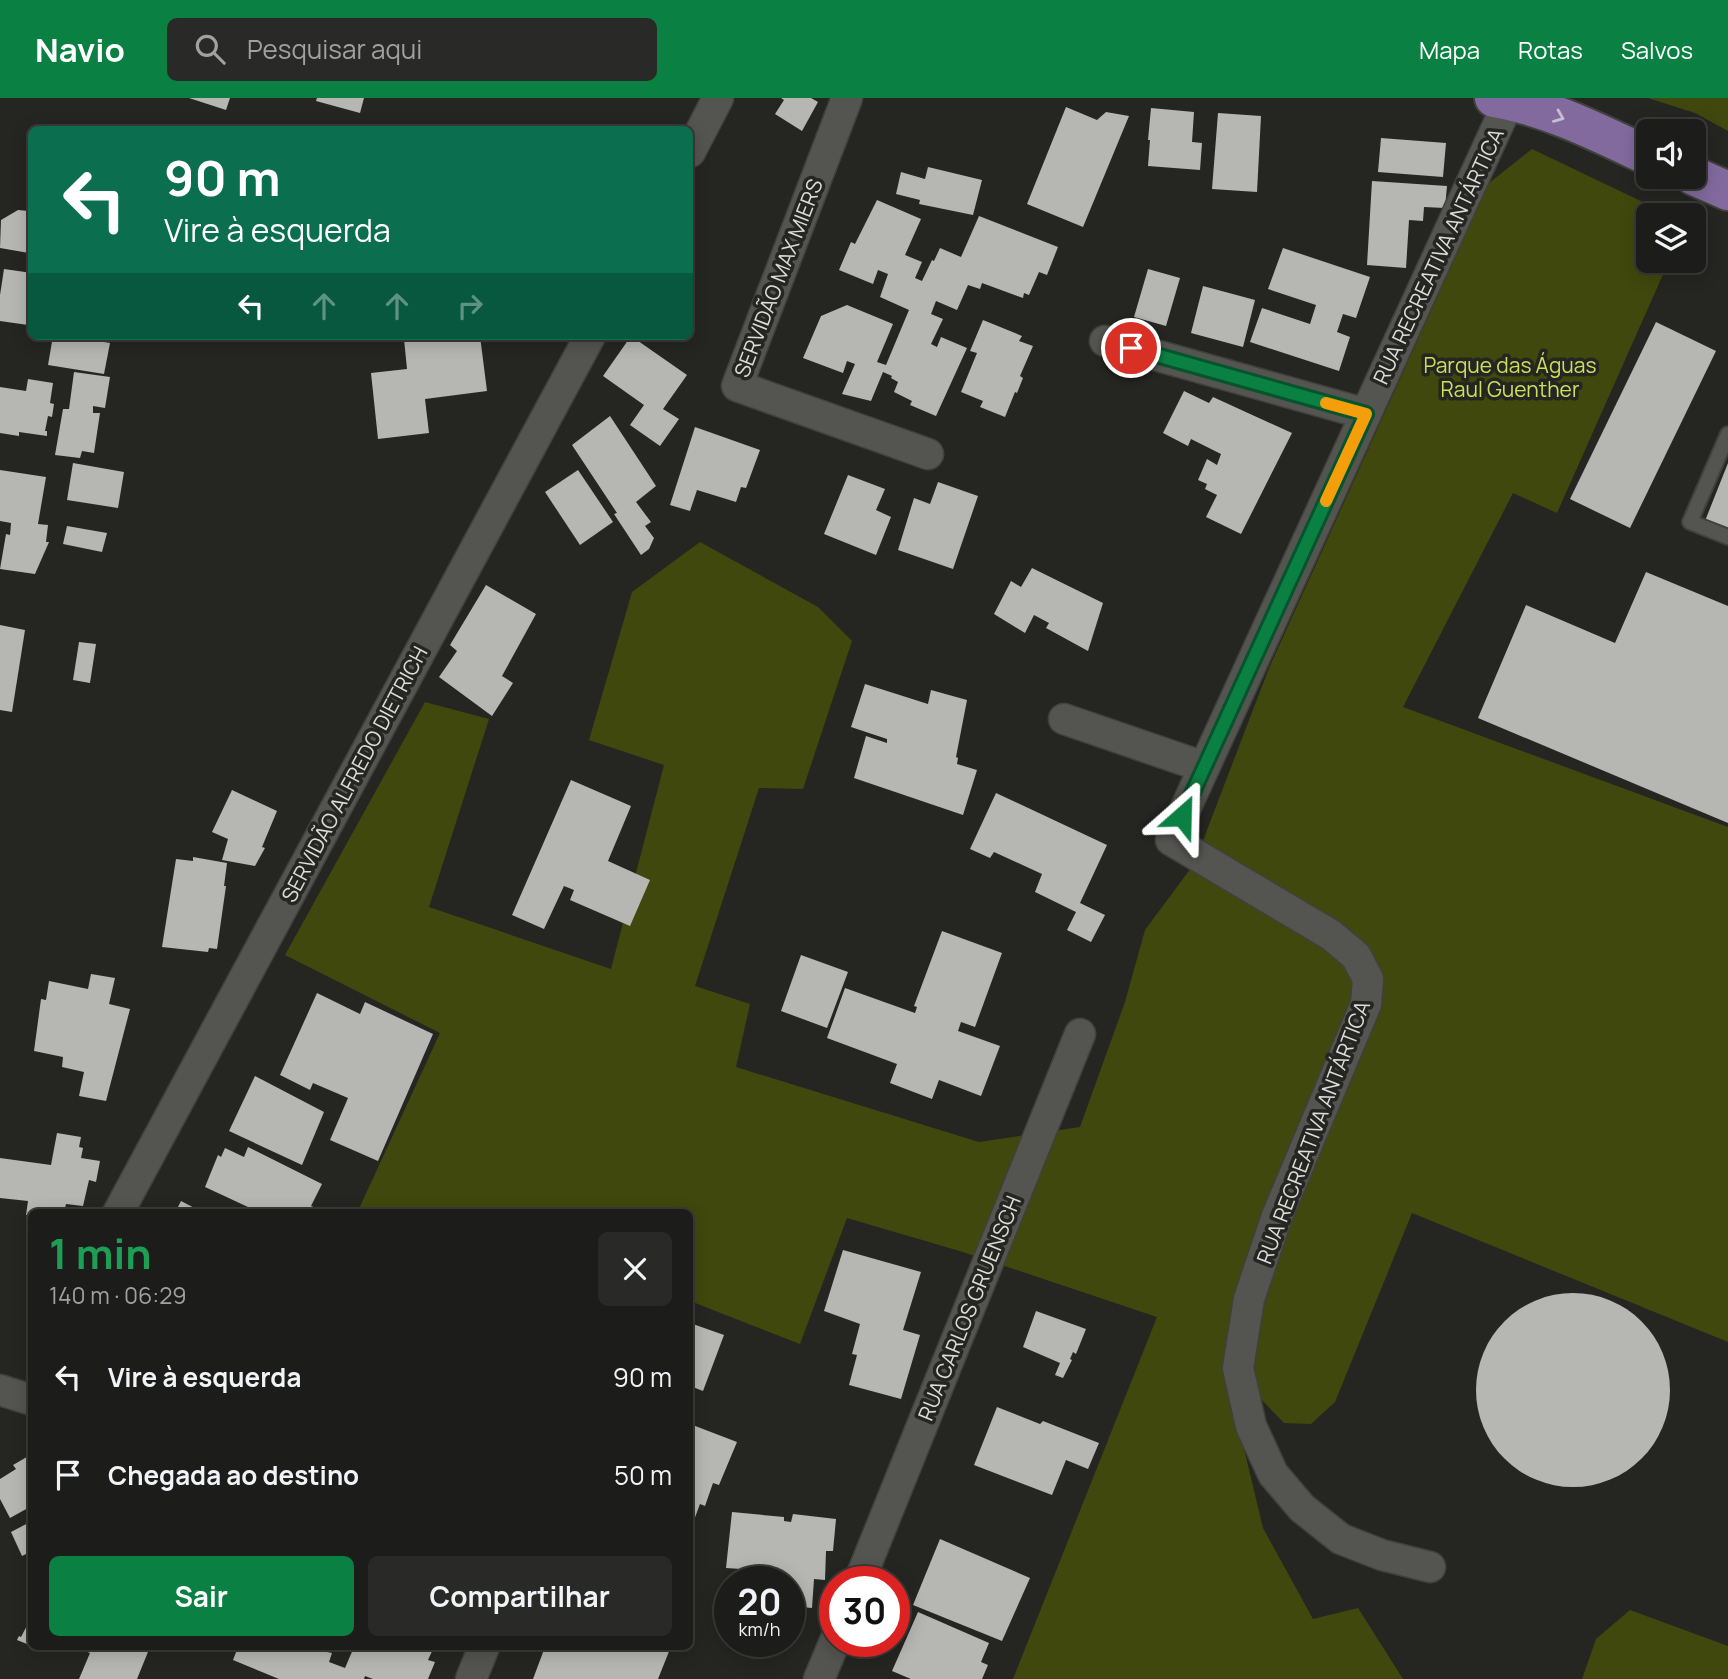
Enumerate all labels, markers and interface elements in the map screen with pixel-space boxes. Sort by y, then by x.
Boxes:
search box [167,18,657,81]
text: Navio [35,27,125,72]
icon: search [191,30,229,68]
text: Pesquisar aqui [247,31,422,67]
text: Mapa [1419,33,1480,66]
text: Rotas [1518,33,1583,66]
text: Salvos [1621,33,1693,66]
one-way arrow [1552,109,1564,123]
map controls [1636,119,1706,273]
button: sound [1636,119,1706,189]
street label: RUA RECREATIVA ANTÁRTICA [1366,123,1510,389]
text: 90 m [164,144,281,211]
icon: left [49,154,140,245]
street label: SERVIDÃO MAX MIERS [727,175,829,381]
button: layers [1636,203,1706,273]
text: Vire à esquerda [164,208,391,252]
icon: left [232,287,270,325]
icon: ahead [305,287,343,325]
icon: ahead [378,287,416,325]
icon: right [451,287,489,325]
pin [1101,318,1161,378]
icon: arrive [1112,329,1150,367]
park label: Parque das Águas Raul Guenther [1423,351,1597,403]
street label: SERVIDÃO ALFREDO DIETRICH [274,641,434,907]
position arrow [1145,779,1219,853]
street label: RUA RECREATIVA ANTÁRTICA [1250,996,1376,1268]
street label: RUA CARLOS GRUENSCH [911,1191,1027,1425]
text: 1 min [49,1224,152,1282]
button: close [598,1232,672,1306]
text: 140 m · 06:29 [49,1279,187,1311]
icon: left [49,1358,87,1396]
text: Vire à esquerda [108,1359,301,1395]
text: 90 m [613,1359,672,1395]
icon: arrive [49,1456,87,1494]
text: Chegada ao destino [108,1457,359,1493]
text: 50 m [614,1457,672,1493]
button: Sair [49,1556,354,1636]
button: Compartilhar [368,1556,672,1636]
speed limit sign: 30 [819,1566,910,1657]
text: 20 [738,1578,781,1626]
text: km/h [739,1617,780,1641]

